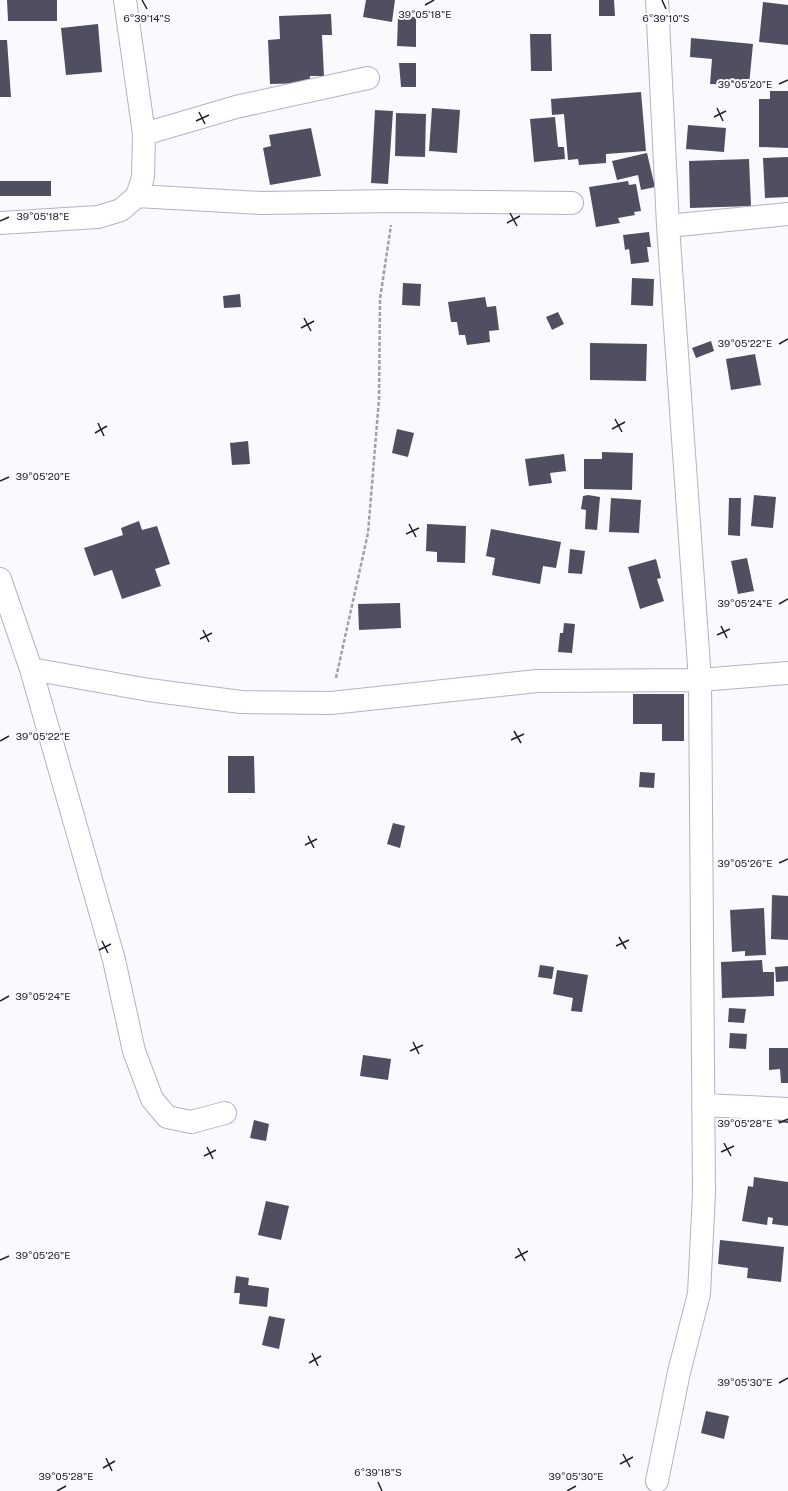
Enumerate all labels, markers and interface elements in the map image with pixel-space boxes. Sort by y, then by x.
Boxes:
text: 39°05'18"E [398,8,452,20]
text: 6°39'14"S [123,12,171,24]
text: 6°39'10"S [643,12,690,24]
text: 39°05'20"E [718,78,772,90]
text: 39°05'18"E [16,210,70,222]
text: 39°05'22"E [718,337,772,349]
text: 39°05'20"E [16,470,70,482]
text: 39°05'24"E [718,597,772,609]
text: 39°05'22"E [16,730,70,742]
text: 39°05'26"E [718,857,772,869]
text: 39°05'24"E [16,990,70,1002]
text: 39°05'28"E [717,1117,773,1129]
text: 39°05'26"E [16,1249,70,1261]
text: 39°05'30"E [718,1376,772,1388]
text: 6°39'18"S [354,1466,402,1478]
text: 39°05'28"E [38,1470,94,1482]
text: 39°05'30"E [549,1470,603,1482]

